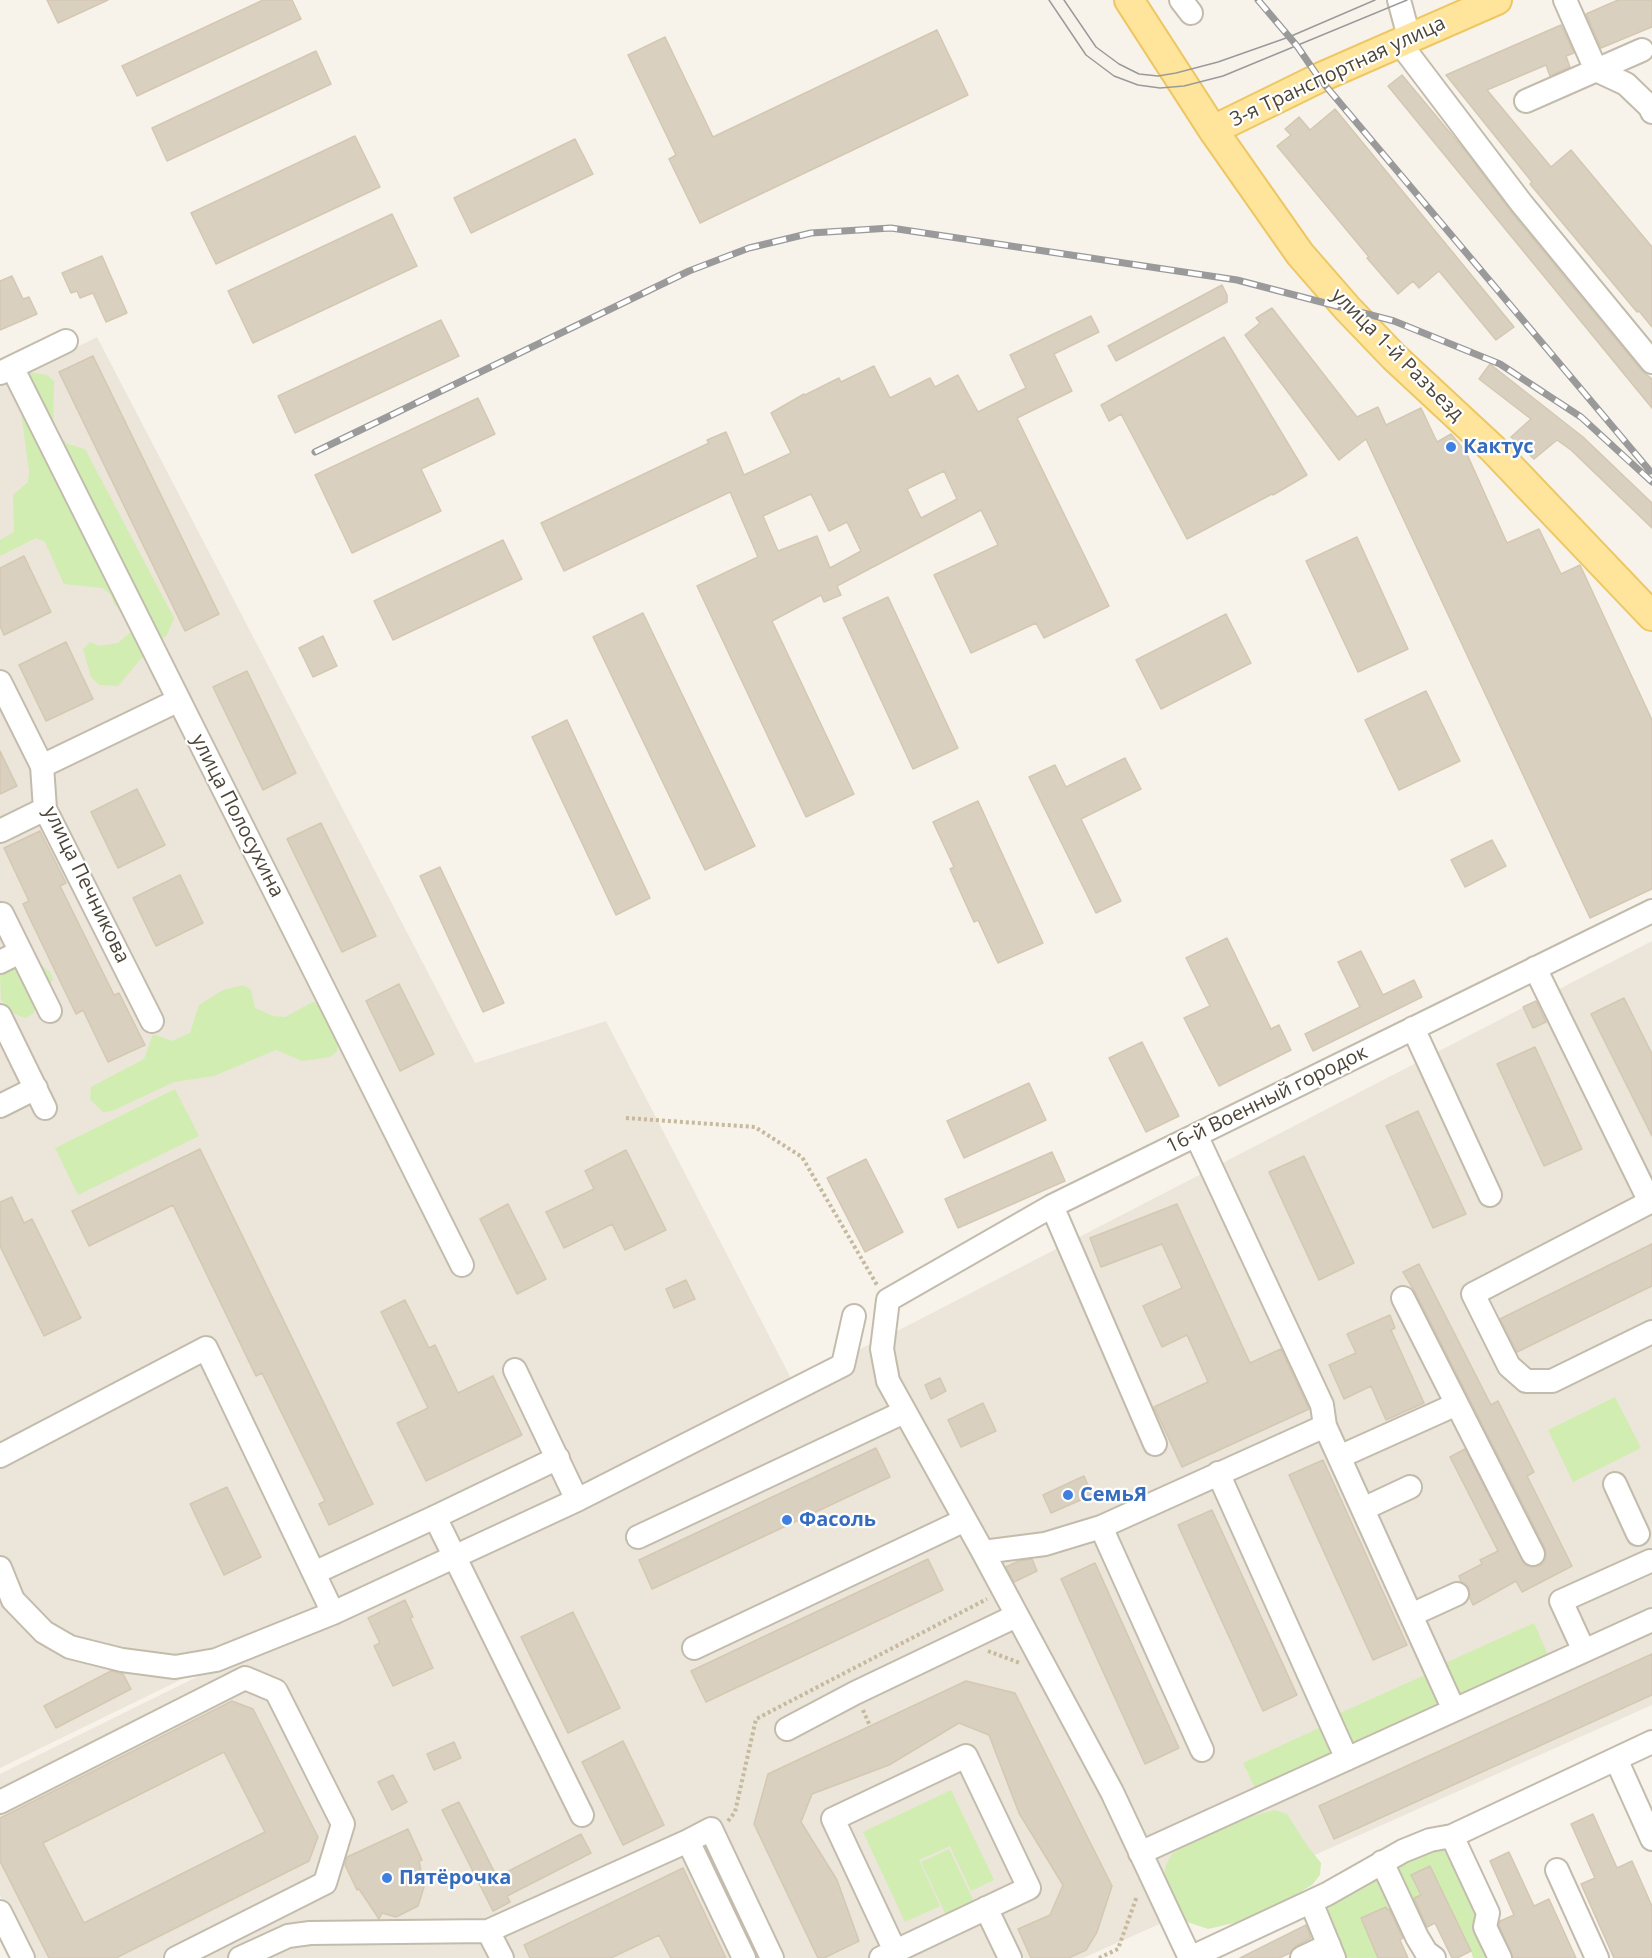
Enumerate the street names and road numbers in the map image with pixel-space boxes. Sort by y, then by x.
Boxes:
street label: 3-я Транспортная улица [1227,12,1449,132]
street label: улица 1-й Разъезд [1326,284,1468,426]
street label: улица Полосухина [186,731,288,901]
street label: улица Печникова [38,803,134,967]
street label: 16-й Военный городок [1163,1041,1371,1159]

